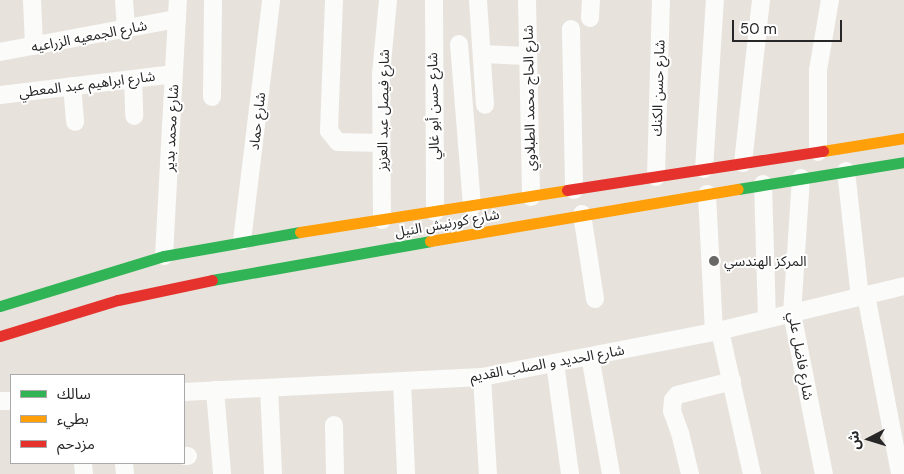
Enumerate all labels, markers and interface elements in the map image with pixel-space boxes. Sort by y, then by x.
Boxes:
scale bar [734,10,844,42]
street label: شارع الجمعيه الزراعيه [30,17,148,55]
text: 50 m [740,19,777,39]
street label: شارع الحاج محمد الطبلاوي [519,25,539,171]
street label: شارع حسن الكنك [648,39,668,137]
street label: شارع فيصل عبد العزيز [374,49,392,171]
street label: شارع حسن أبو غالي [424,52,442,160]
street label: شارع ابراهيم عبد المعطي [18,67,156,101]
street label: شارع محمد بدير [160,84,182,172]
street label: شارع حماد [245,91,269,151]
street label: شارع كورنيش النيل [393,206,501,240]
place label: المركز الهندسي [724,253,807,269]
marker: المركز الهندسي [708,255,720,267]
street label: شارع فاضل علي [785,310,817,402]
street label: شارع الحديد و الصلب القديم [468,341,626,385]
legend [10,374,185,464]
text: سالك [57,384,91,404]
text: بطيء [57,409,89,429]
north arrow [844,414,894,464]
text: ش [844,430,864,451]
text: مزدحم [57,434,95,454]

